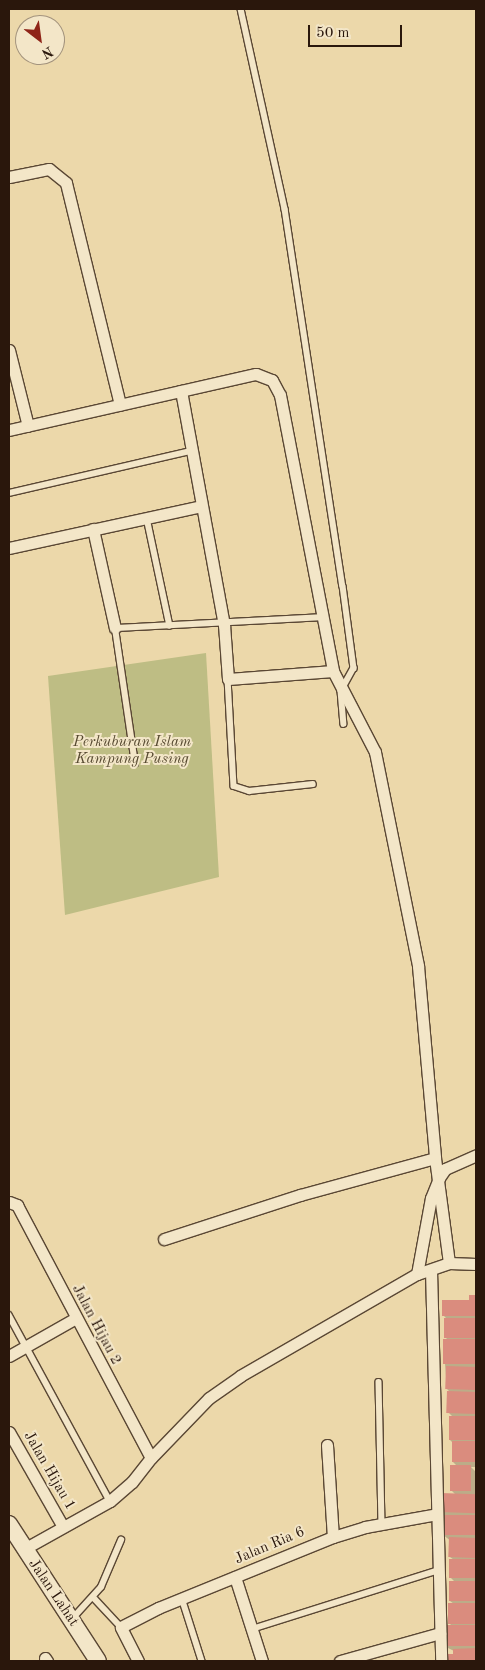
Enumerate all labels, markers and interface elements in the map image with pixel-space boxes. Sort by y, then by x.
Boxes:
north arrow [15,15,65,65]
scale bar [310,15,404,47]
text: 50 m [316,26,350,41]
text: N [39,43,55,61]
park label: Perkuburan Islam Kampung Pusing [73,733,191,768]
street label: Jalan Hijau 2 [67,1282,125,1368]
street label: Jalan Hijau 1 [19,1428,79,1514]
street label: Jalan Ria 6 [232,1523,308,1569]
street label: Jalan Lahat [24,1556,82,1630]

